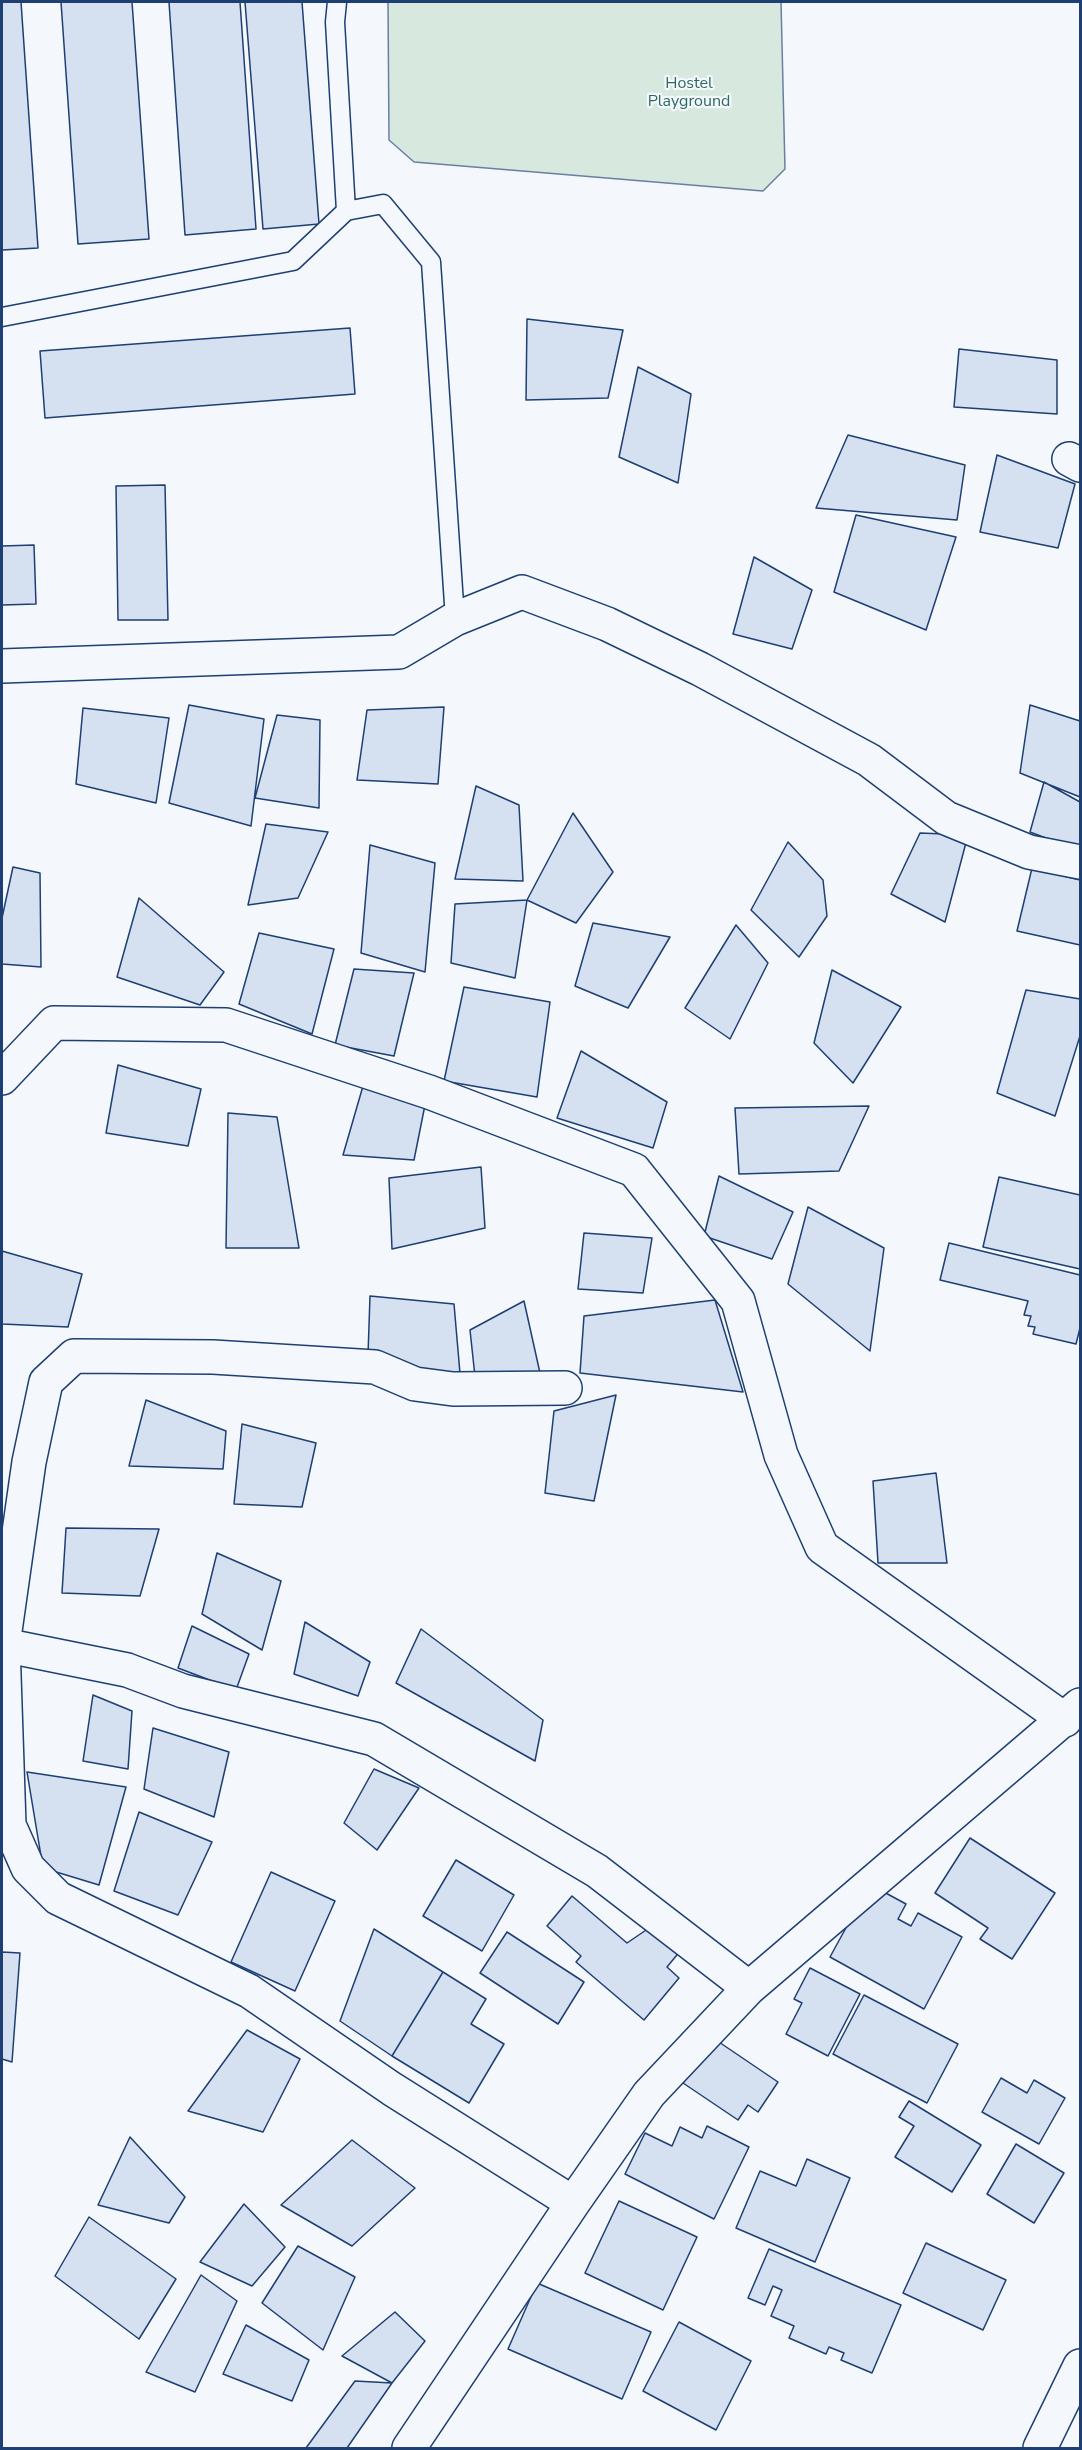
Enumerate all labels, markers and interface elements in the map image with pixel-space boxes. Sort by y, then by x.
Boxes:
park label: Hostel Playground [648,74,730,112]

